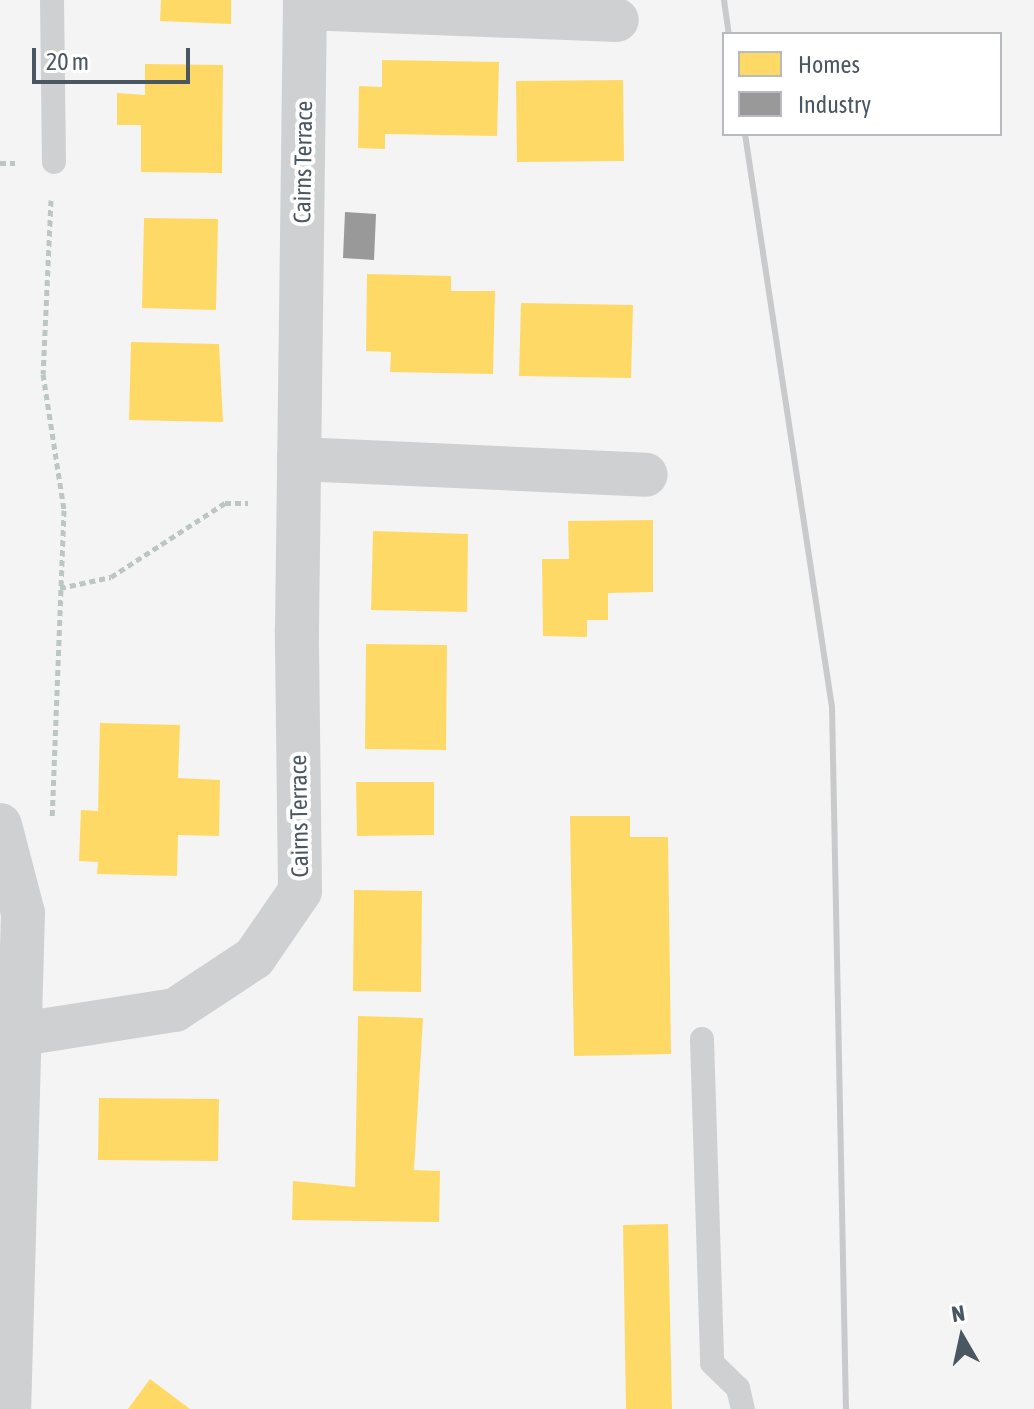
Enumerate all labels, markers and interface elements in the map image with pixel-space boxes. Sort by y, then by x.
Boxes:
scale bar [36,32,194,82]
legend [722,32,1002,136]
text: 20 m [46,48,89,75]
text: Homes [798,51,860,78]
text: Industry [798,91,871,118]
street label: Cairns Terrace [288,100,318,224]
street label: Cairns Terrace [284,754,314,878]
north arrow [922,1297,1002,1377]
text: N [950,1299,967,1327]

